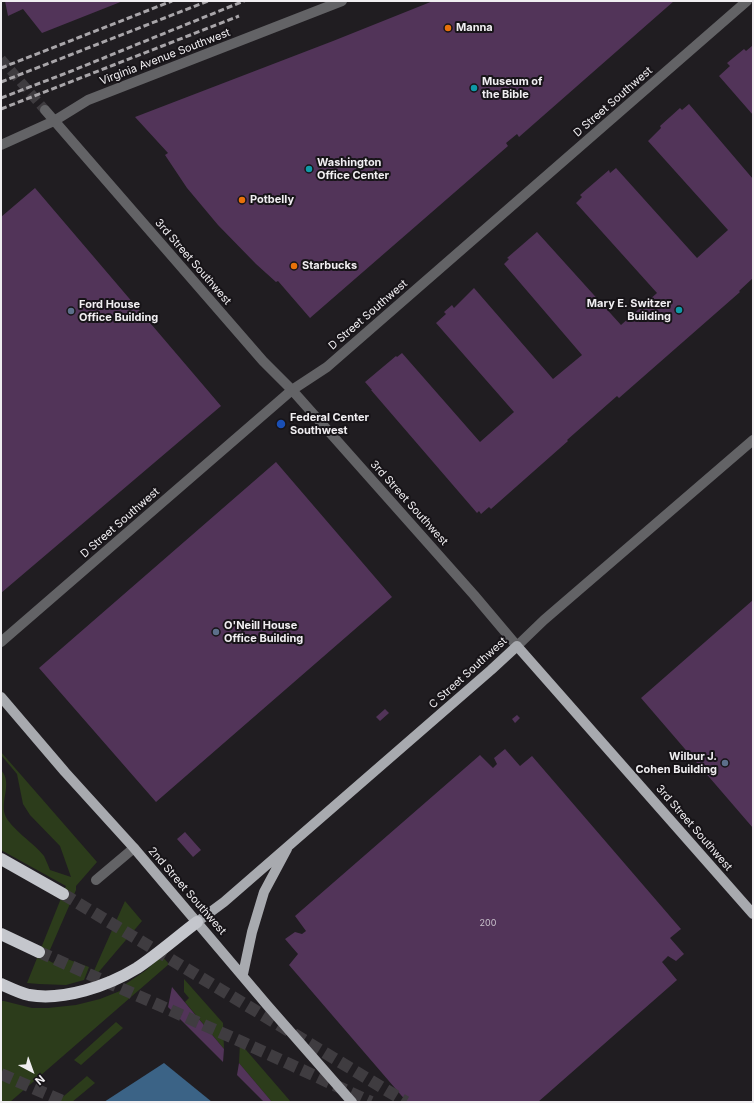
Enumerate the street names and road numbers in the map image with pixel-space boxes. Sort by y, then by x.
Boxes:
street label: Virginia Avenue Southwest [98,26,232,88]
street label: D Street Southwest [571,64,655,140]
street label: 3rd Street Southwest [152,216,234,308]
street label: D Street Southwest [326,277,410,353]
street label: 3rd Street Southwest [367,458,451,548]
street label: D Street Southwest [78,485,162,561]
street label: C Street Southwest [426,635,510,711]
street label: 3rd Street Southwest [653,782,735,874]
street label: 2nd Street Southwest [145,844,229,938]

